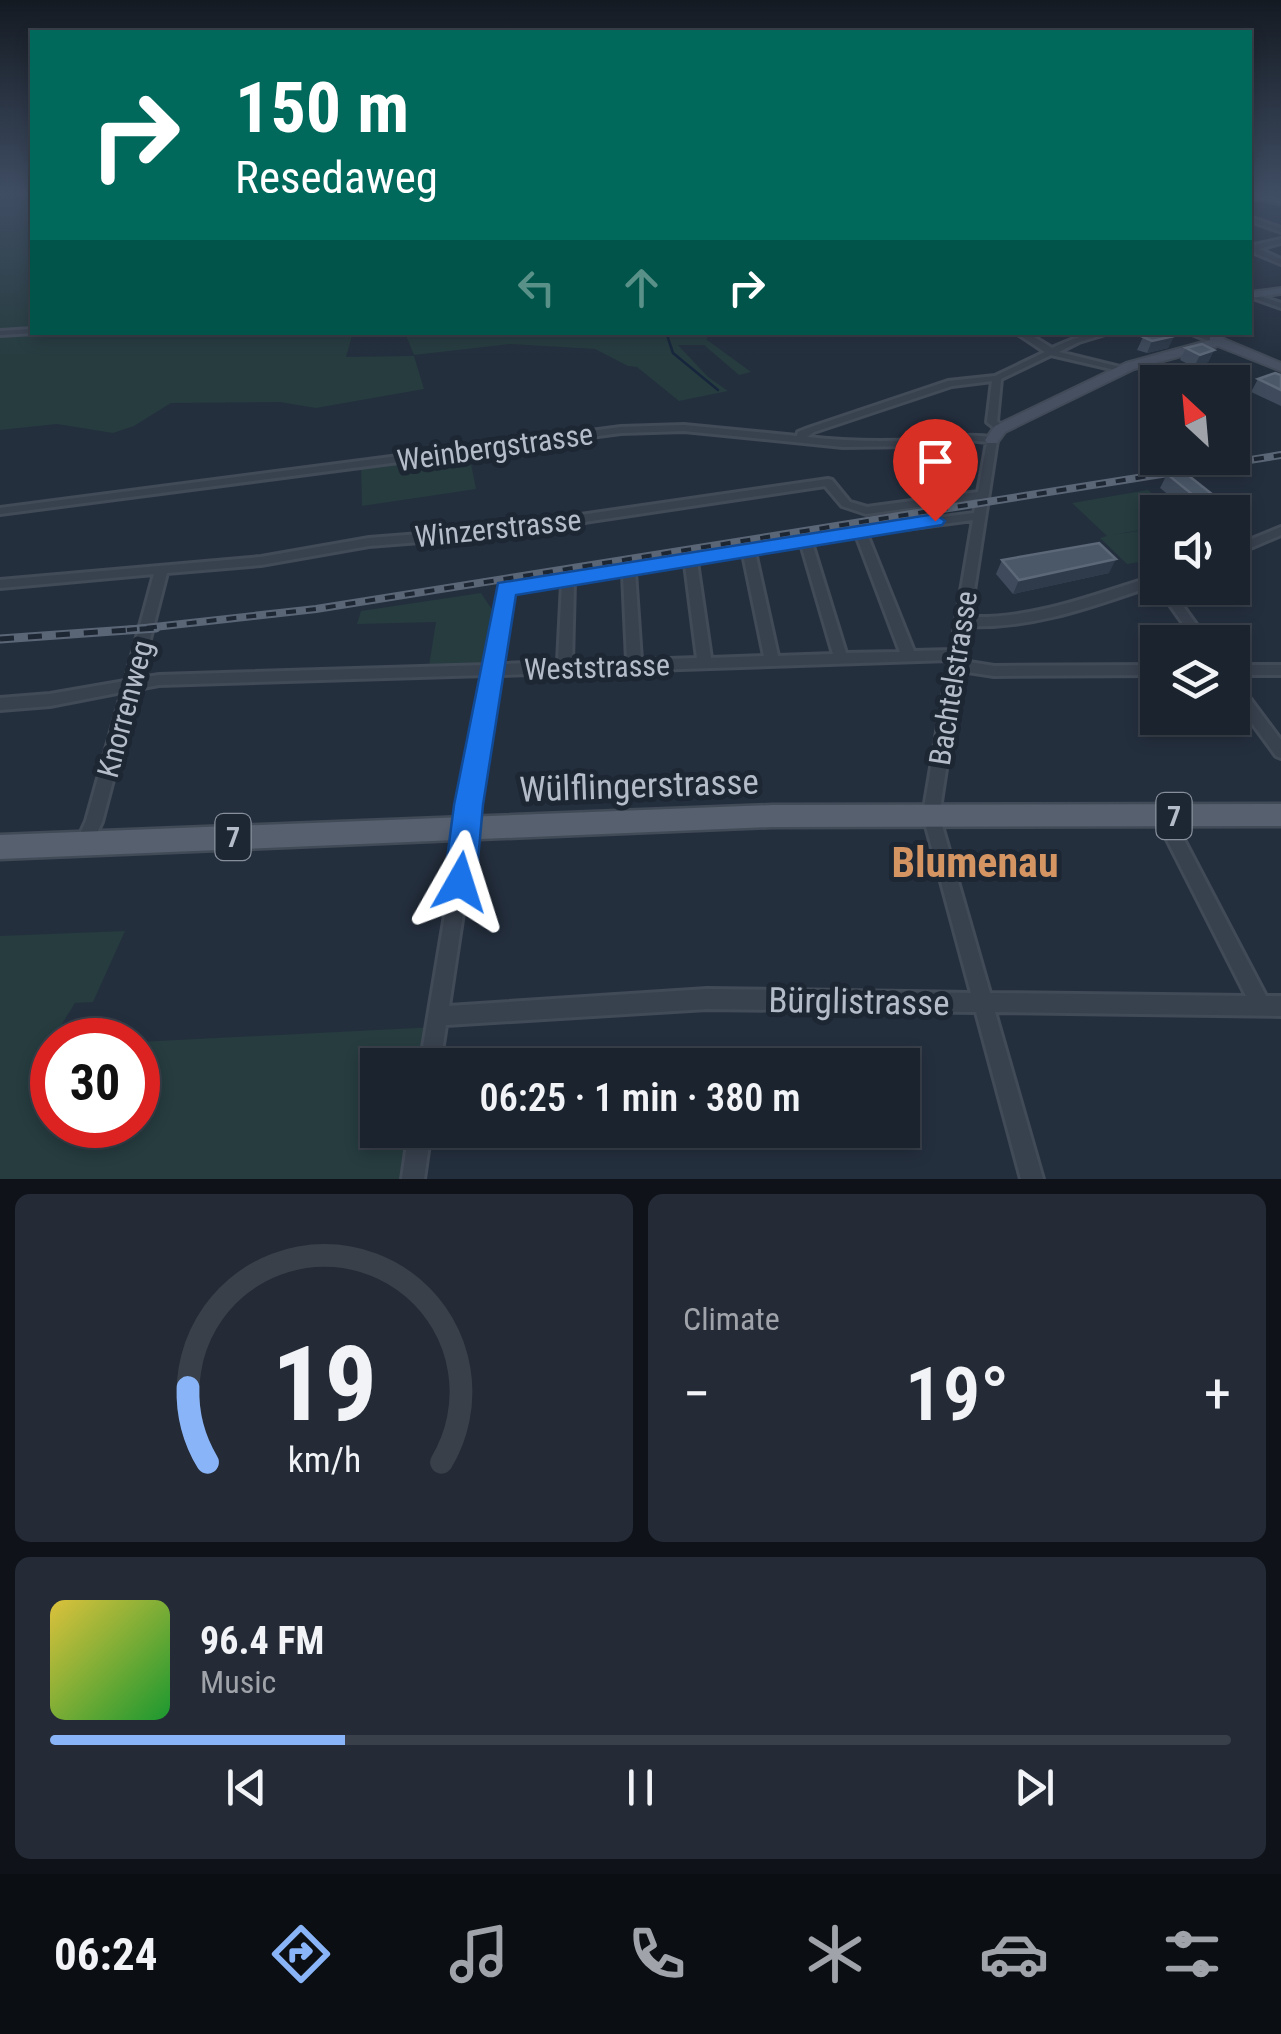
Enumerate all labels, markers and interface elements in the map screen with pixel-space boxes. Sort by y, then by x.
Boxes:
text: 150 m [235,67,409,149]
icon: right [70,70,200,200]
text: Resedaweg [235,151,438,204]
icon: left [509,260,564,315]
icon: ahead [614,260,669,315]
icon: right [719,260,774,315]
north arrow [1140,365,1250,475]
map controls [1140,365,1250,735]
street label: Weinbergstrasse [395,416,595,478]
pin [893,419,978,522]
icon: arrive [908,434,963,489]
button: sound [1140,495,1250,605]
street label: Winzerstrasse [413,502,583,554]
street label: Bachtelstrasse [922,588,984,768]
button: layers [1140,625,1250,735]
street label: Knorrenweg [90,637,160,781]
street label: Weststrasse [523,647,671,687]
street label: Wülflingerstrasse [519,761,759,811]
road number: 7 [1156,793,1192,839]
road number: 7 [216,814,250,860]
position arrow [408,830,512,934]
district label: Blumenau [891,838,1059,887]
street label: Bürglistrasse [768,980,950,1024]
speed limit sign: 30 [30,1018,160,1148]
text: 06:25 · 1 min · 380 m [480,1076,800,1120]
text: Climate [683,1300,780,1338]
text: 19 [271,1324,377,1445]
text: 19° [905,1350,1009,1438]
text: − [683,1362,711,1426]
text: + [1204,1362,1231,1426]
text: km/h [287,1439,361,1481]
text: 96.4 FM [200,1619,324,1663]
text: Music [200,1663,276,1701]
icon: previous [219,1760,274,1815]
icon: pause [613,1760,668,1815]
icon: next [1007,1760,1062,1815]
icon: directions [266,1919,336,1989]
icon: music [444,1919,514,1989]
icon: phone [622,1919,692,1989]
icon: climate [800,1919,870,1989]
icon: car [979,1919,1049,1989]
icon: filters [1157,1919,1227,1989]
text: 06:24 [54,1928,157,1981]

